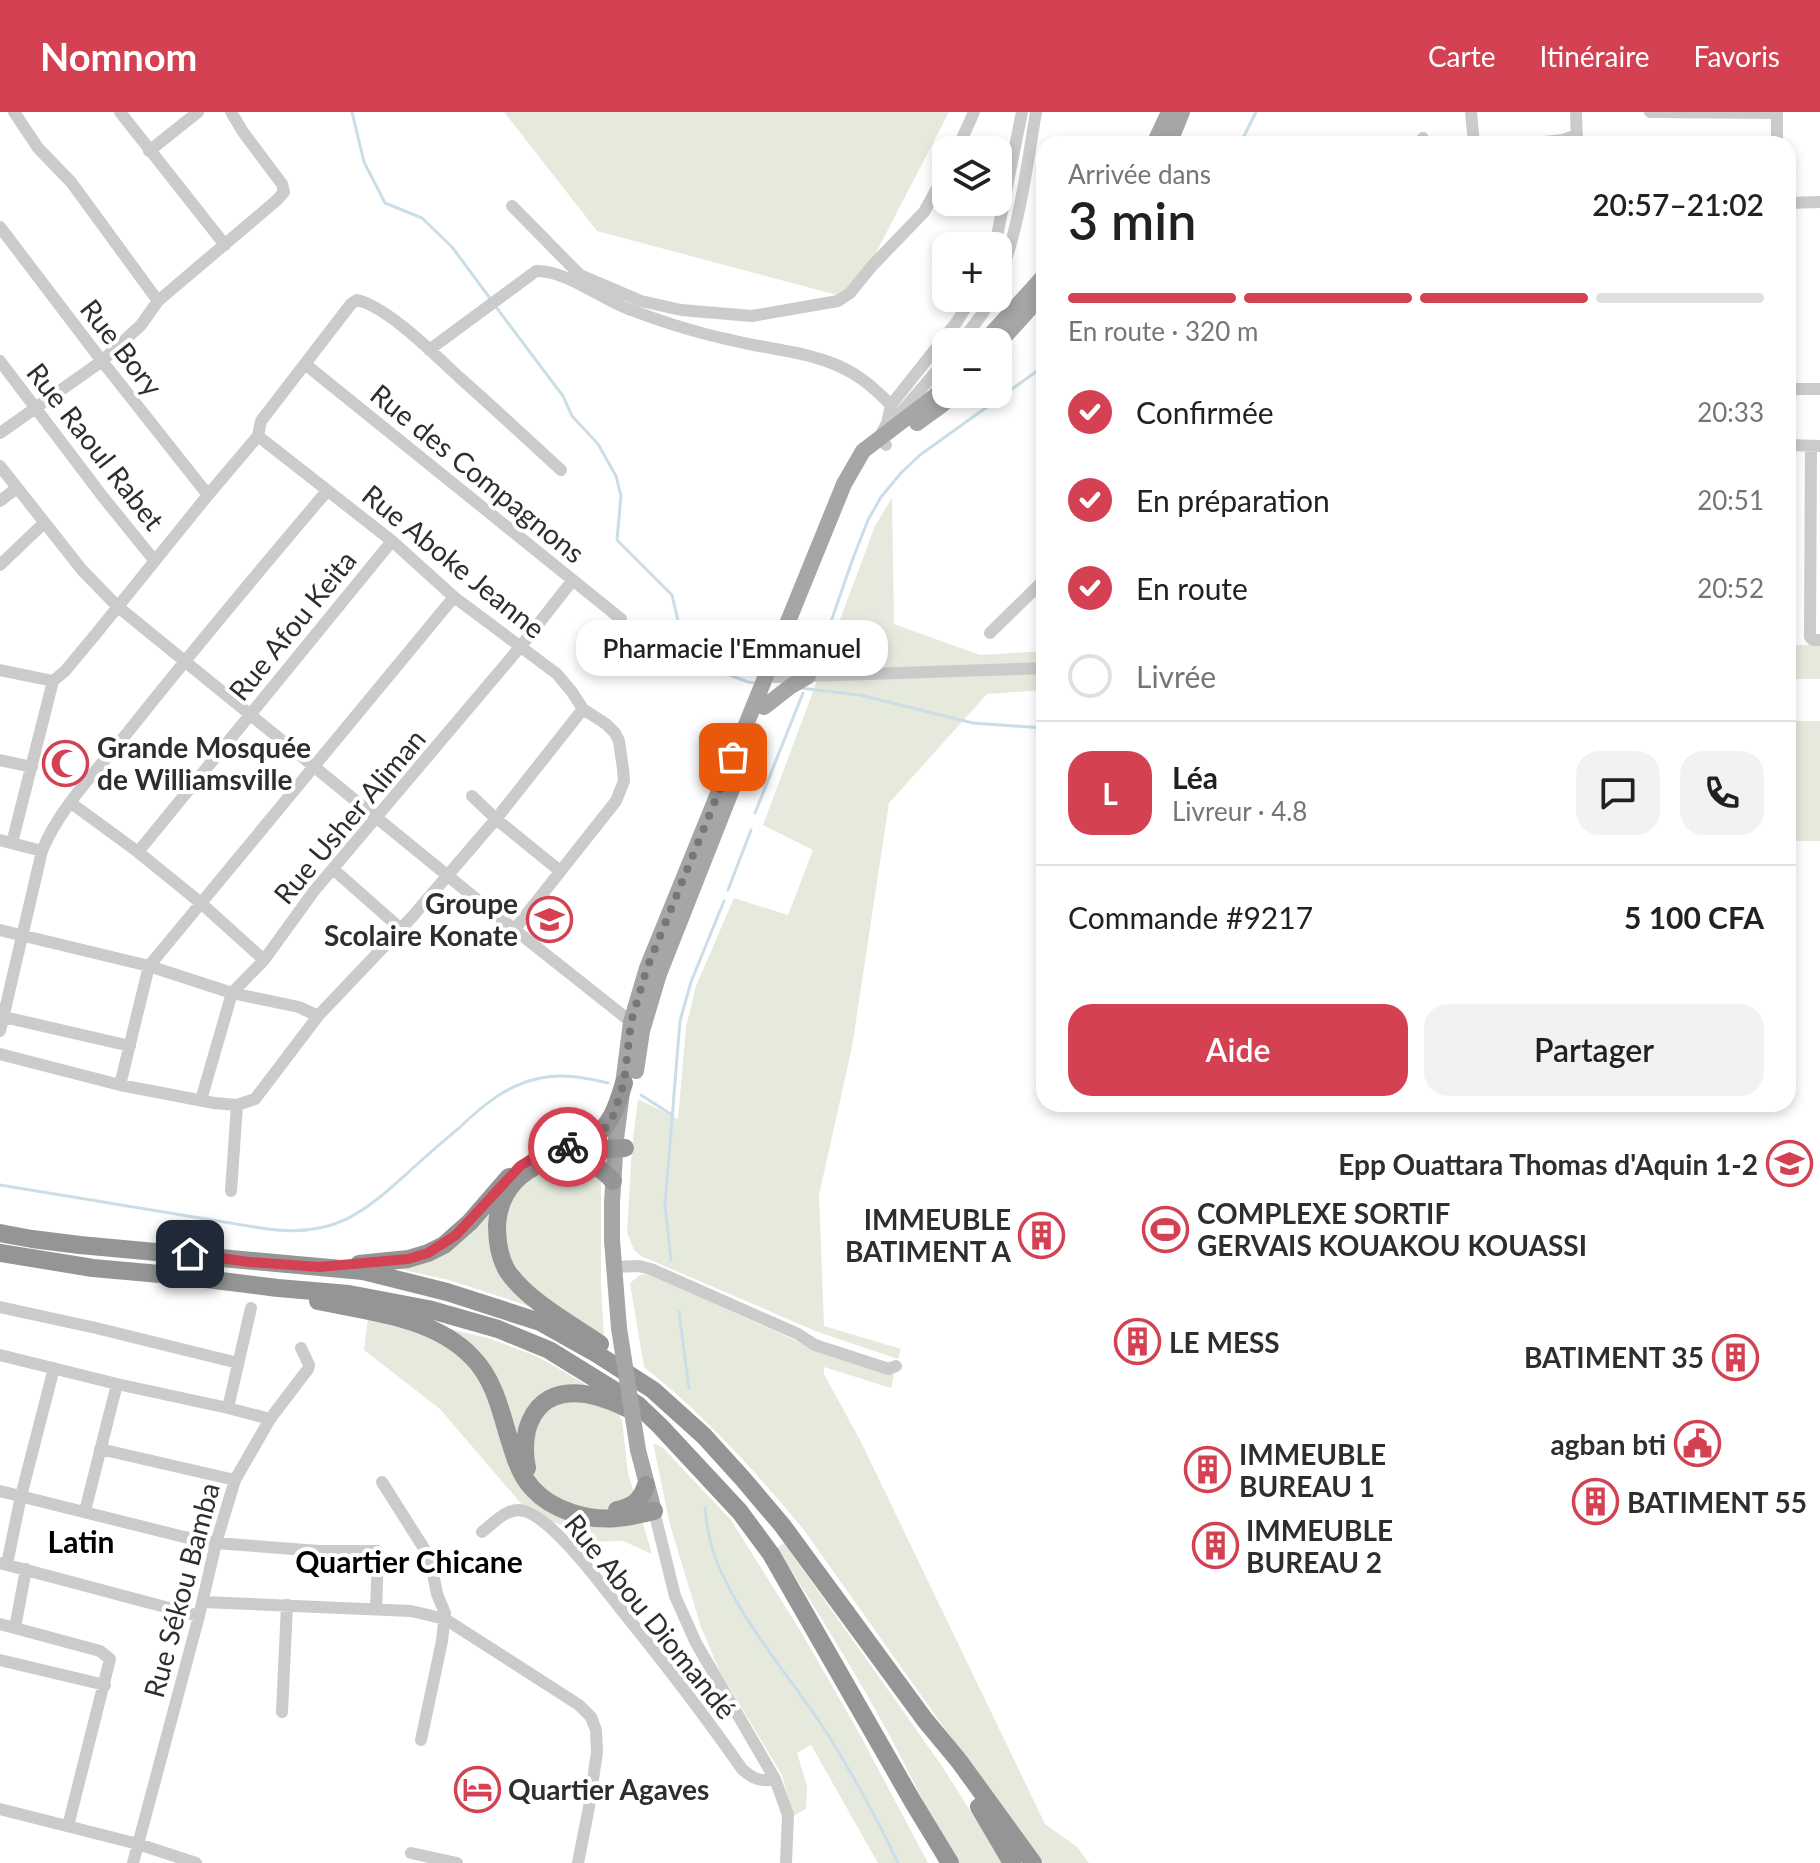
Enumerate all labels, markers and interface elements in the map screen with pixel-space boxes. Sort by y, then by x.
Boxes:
text: Nomnom [40,33,197,79]
text: Carte [1428,39,1495,73]
text: Itinéraire [1539,39,1650,73]
text: Favoris [1694,39,1780,73]
map controls [932,136,1012,408]
button: layers [932,136,1012,216]
text: Arrivée dans [1068,158,1211,190]
text: 20:57–21:02 [1592,186,1764,222]
text: 3 min [1068,189,1196,251]
button: + [932,232,1012,312]
street label: Rue Bory [74,292,171,402]
text: En route · 320 m [1068,315,1258,347]
button: − [932,328,1012,408]
street label: Rue Raoul Rabet [20,356,172,536]
street label: Rue des Compagnons [364,376,592,570]
icon: check [1068,390,1112,434]
text: Confirmée [1136,394,1274,430]
text: 20:33 [1697,396,1764,428]
street label: Rue Aboke Jeanne [356,477,552,645]
icon: check [1068,478,1112,522]
text: En préparation [1136,482,1330,518]
text: 20:51 [1697,484,1764,516]
street label: Rue Afou Keita [221,543,363,707]
icon: check [1068,566,1112,610]
text: En route [1136,570,1248,606]
text: 20:52 [1697,572,1764,604]
callout: Pharmacie l'Emmanuel [577,621,889,677]
text: Pharmacie l'Emmanuel [603,632,861,664]
text: Livrée [1136,658,1216,694]
street label: Rue Usher Aliman [266,722,432,910]
pin [699,723,767,791]
place label: Grande Mosquée de Williamsville [97,730,311,796]
icon: bag [711,735,755,779]
mosque icon: Grande Mosquée de Williamsville [42,739,90,787]
button: chat [1576,751,1660,835]
button: phone [1680,751,1764,835]
text: Léa [1172,759,1218,795]
text: L [1102,775,1118,811]
text: Livreur · 4.8 [1172,795,1307,827]
place label: Groupe Scolaire Konate [324,886,518,952]
school or university icon: Groupe Scolaire Konate [525,895,573,943]
text: Commande #9217 [1068,899,1313,935]
text: 5 100 CFA [1624,899,1764,935]
button: Aide [1068,1004,1408,1096]
button: Partager [1424,1004,1764,1096]
courier [528,1107,608,1187]
icon: bike [546,1125,590,1169]
school or university icon: Epp Ouattara Thomas d'Aquin 1-2 [1765,1140,1813,1188]
place label: Epp Ouattara Thomas d'Aquin 1-2 [1338,1147,1758,1181]
place label: COMPLEXE SORTIF GERVAIS KOUAKOU KOUASSI [1197,1196,1587,1262]
place label: IMMEUBLE BATIMENT A [845,1202,1012,1268]
sports icon: COMPLEXE SORTIF GERVAIS KOUAKOU KOUASSI [1142,1205,1190,1253]
building icon: IMMEUBLE BATIMENT A [1018,1211,1066,1259]
pin [156,1220,224,1288]
icon: home [168,1232,212,1276]
building icon: LE MESS [1114,1318,1162,1366]
place label: LE MESS [1169,1325,1280,1359]
building icon: BATIMENT 35 [1711,1333,1759,1381]
place label: BATIMENT 35 [1524,1340,1704,1374]
public building icon: agban bti [1673,1420,1721,1468]
place label: agban bti [1551,1427,1666,1461]
place label: IMMEUBLE BUREAU 1 [1239,1437,1386,1503]
building icon: IMMEUBLE BUREAU 1 [1184,1446,1232,1494]
building icon: BATIMENT 55 [1572,1478,1620,1526]
street label: Rue Sékou Bamba [136,1479,226,1701]
place label: BATIMENT 55 [1627,1485,1807,1519]
street label: Rue Abou Diomandé [558,1507,744,1725]
place label: IMMEUBLE BUREAU 2 [1246,1513,1393,1579]
building icon: IMMEUBLE BUREAU 2 [1191,1522,1239,1570]
district label: Latin [48,1523,114,1559]
district label: Quartier Chicane [295,1543,523,1579]
hotel icon: Quartier Agaves [453,1765,501,1813]
place label: Quartier Agaves [508,1772,709,1806]

